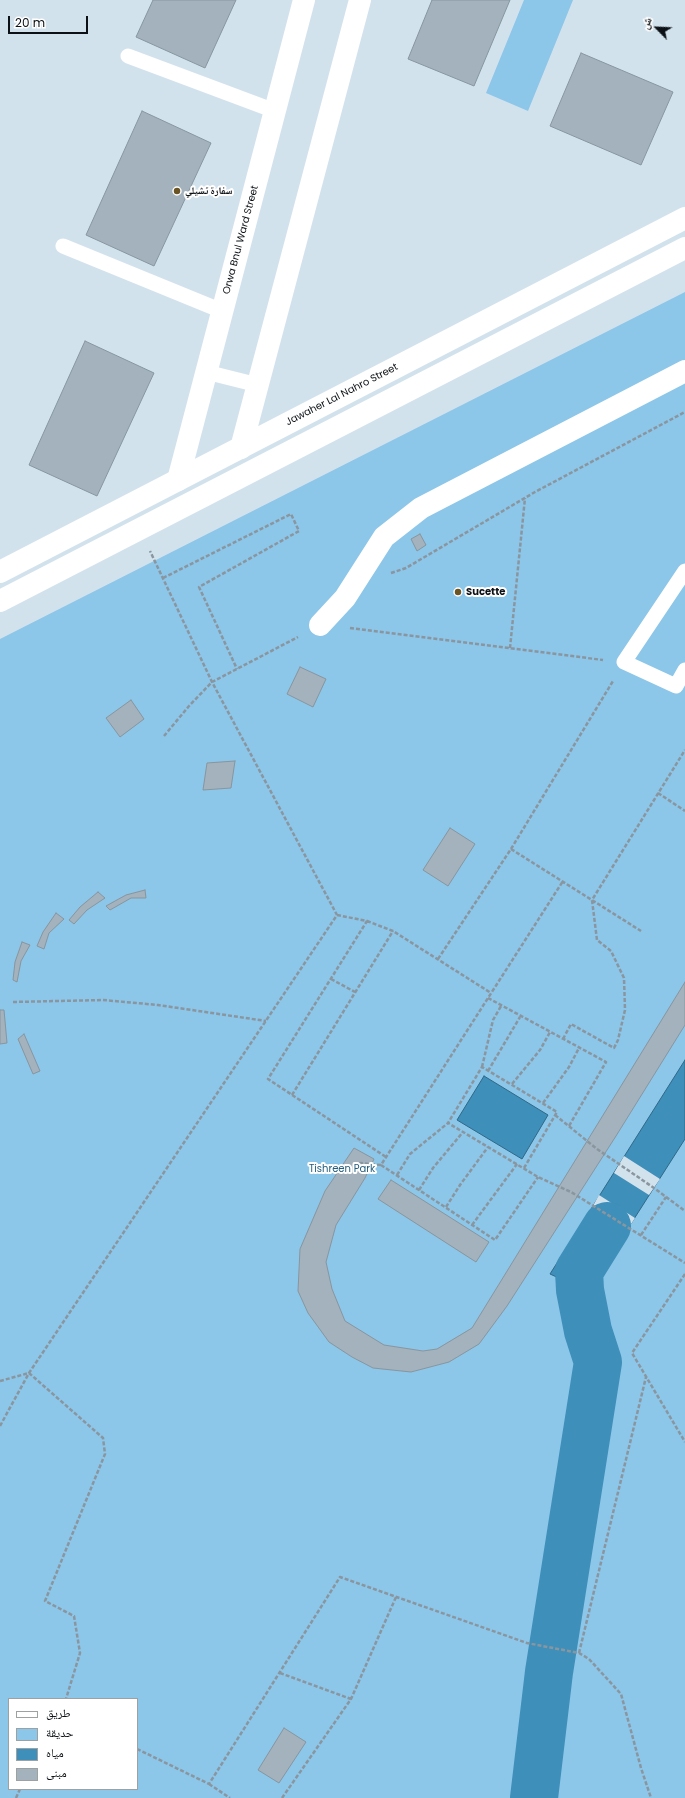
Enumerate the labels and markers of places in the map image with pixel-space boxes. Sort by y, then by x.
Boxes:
place label: سفارة تشيلي [185,185,232,197]
marker: سفارة تشيلي [172,186,182,196]
place label: Sucette [466,586,505,598]
marker: Sucette [453,587,463,597]

